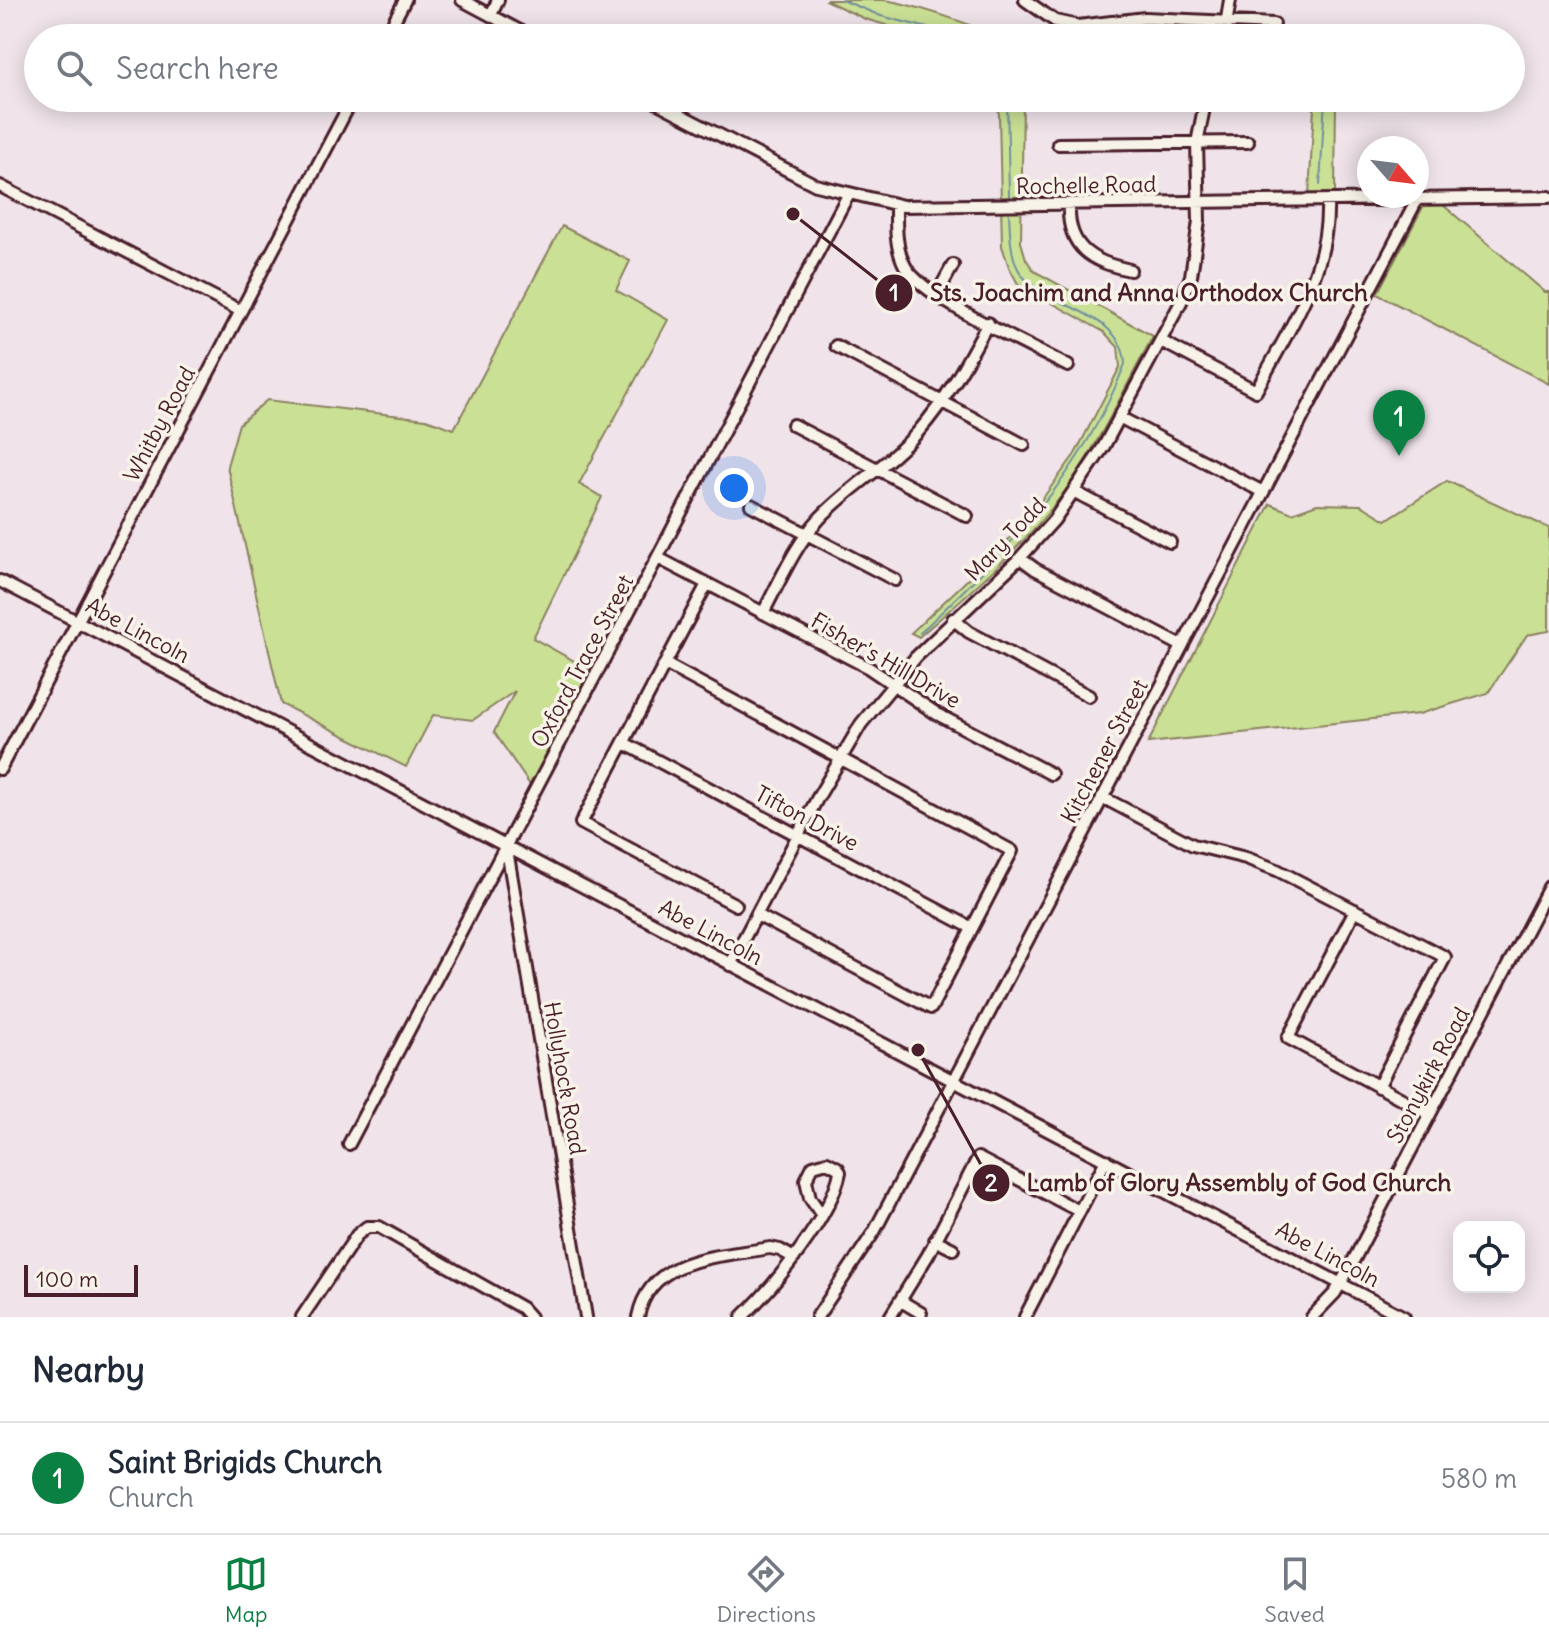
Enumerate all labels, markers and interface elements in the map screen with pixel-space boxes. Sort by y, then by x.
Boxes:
search box [24,24,1525,112]
icon: search [52,46,96,90]
text: Search here [116,49,279,87]
north arrow [1357,136,1429,208]
street label: Rochelle Road [1016,170,1157,200]
callout: Sts. Joachim and Anna Orthodox Church [874,269,1384,317]
text: 1 [889,277,899,307]
text: Sts. Joachim and Anna Orthodox Church [930,277,1368,307]
street label: Whitby Road [117,362,201,486]
pin: 1 [1373,390,1425,456]
your location [714,468,754,508]
street label: Mary Todd [958,491,1052,587]
street label: Oxford Trace Street [525,570,639,752]
street label: Abe Lincoln [81,591,195,669]
street label: Fisher's Hill Drive [806,606,966,714]
street label: Kitchener Street [1054,674,1154,828]
street label: Tifton Drive [750,779,864,857]
street label: Abe Lincoln [654,893,768,971]
street label: Hollyhock Road [538,999,592,1157]
street label: Stonykirk Road [1380,1002,1476,1148]
callout: Lamb of Glory Assembly of God Church [971,1159,1468,1207]
text: 2 [984,1167,998,1197]
text: Lamb of Glory Assembly of God Church [1027,1167,1452,1197]
street label: Abe Lincoln [1271,1215,1385,1293]
map controls [1453,1221,1525,1293]
button: locate [1453,1221,1525,1293]
scale bar [24,1261,138,1297]
text: 100 m [36,1265,98,1293]
text: Nearby [32,1348,145,1391]
text: Saint Brigids Church [108,1443,382,1481]
text: 1 [53,1462,63,1495]
text: 580 m [1441,1462,1517,1495]
text: Church [108,1481,194,1514]
tab: Map [224,1552,268,1628]
tab: Directions [717,1552,816,1628]
tab: Saved [1264,1552,1325,1628]

